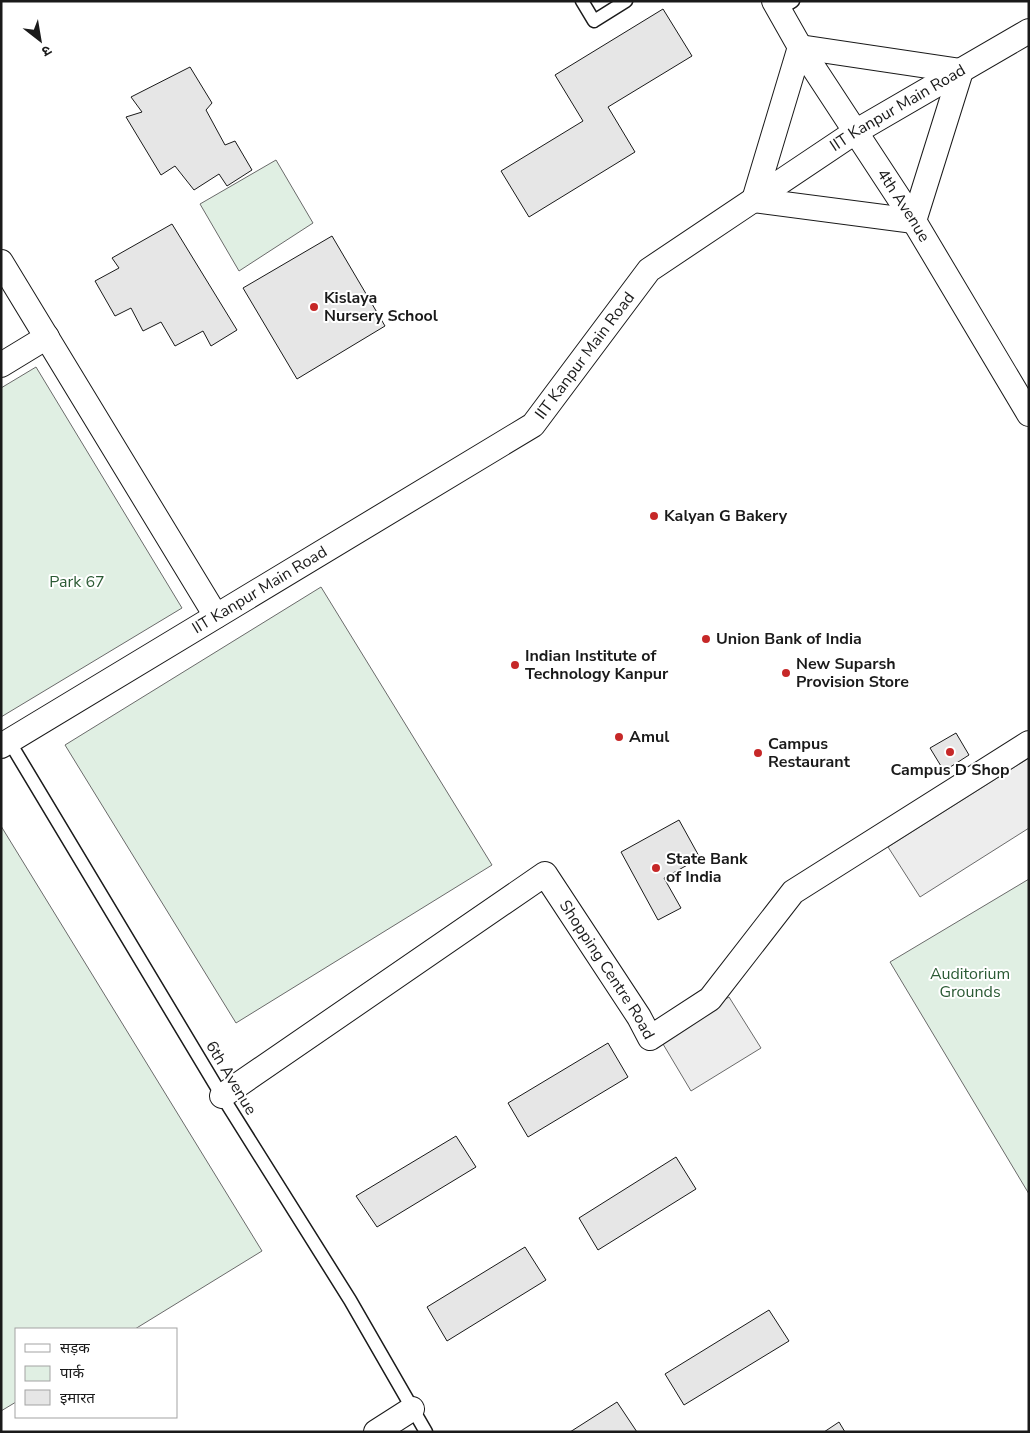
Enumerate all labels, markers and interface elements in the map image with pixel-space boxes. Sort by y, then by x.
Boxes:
north arrow [15,15,65,65]
text: उ [37,40,55,61]
street label: IIT Kanpur Main Road [826,59,970,157]
street label: 4th Avenue [872,165,935,246]
place label: Kislaya Nursery School [324,287,438,327]
street label: IIT Kanpur Main Road [530,287,640,424]
marker: Kislaya Nursery School [308,301,320,313]
place label: Kalyan G Bakery [664,505,788,527]
marker: Kalyan G Bakery [648,510,660,522]
street label: IIT Kanpur Main Road [188,541,331,639]
park label: Park 67 [49,571,105,593]
place label: Union Bank of India [716,628,862,650]
marker: Union Bank of India [700,633,712,645]
place label: Indian Institute of Technology Kanpur [525,645,669,685]
place label: New Suparsh Provision Store [796,653,909,693]
marker: Indian Institute of Technology Kanpur [509,659,521,671]
marker: New Suparsh Provision Store [780,667,792,679]
place label: Amul [629,726,669,748]
marker: Amul [613,731,625,743]
place label: Campus Restaurant [768,733,851,773]
marker: Campus D Shop [944,746,956,758]
marker: Campus Restaurant [752,747,764,759]
place label: Campus D Shop [890,759,1010,781]
place label: State Bank of India [666,848,748,888]
marker: State Bank of India [650,862,662,874]
street label: Shopping Centre Road [554,896,660,1043]
park label: Auditorium Grounds [930,963,1010,1003]
street label: 6th Avenue [200,1037,262,1119]
legend [15,1328,178,1418]
text: सड़क [60,1338,90,1358]
text: पार्क [60,1363,84,1383]
text: इमारत [60,1388,95,1408]

